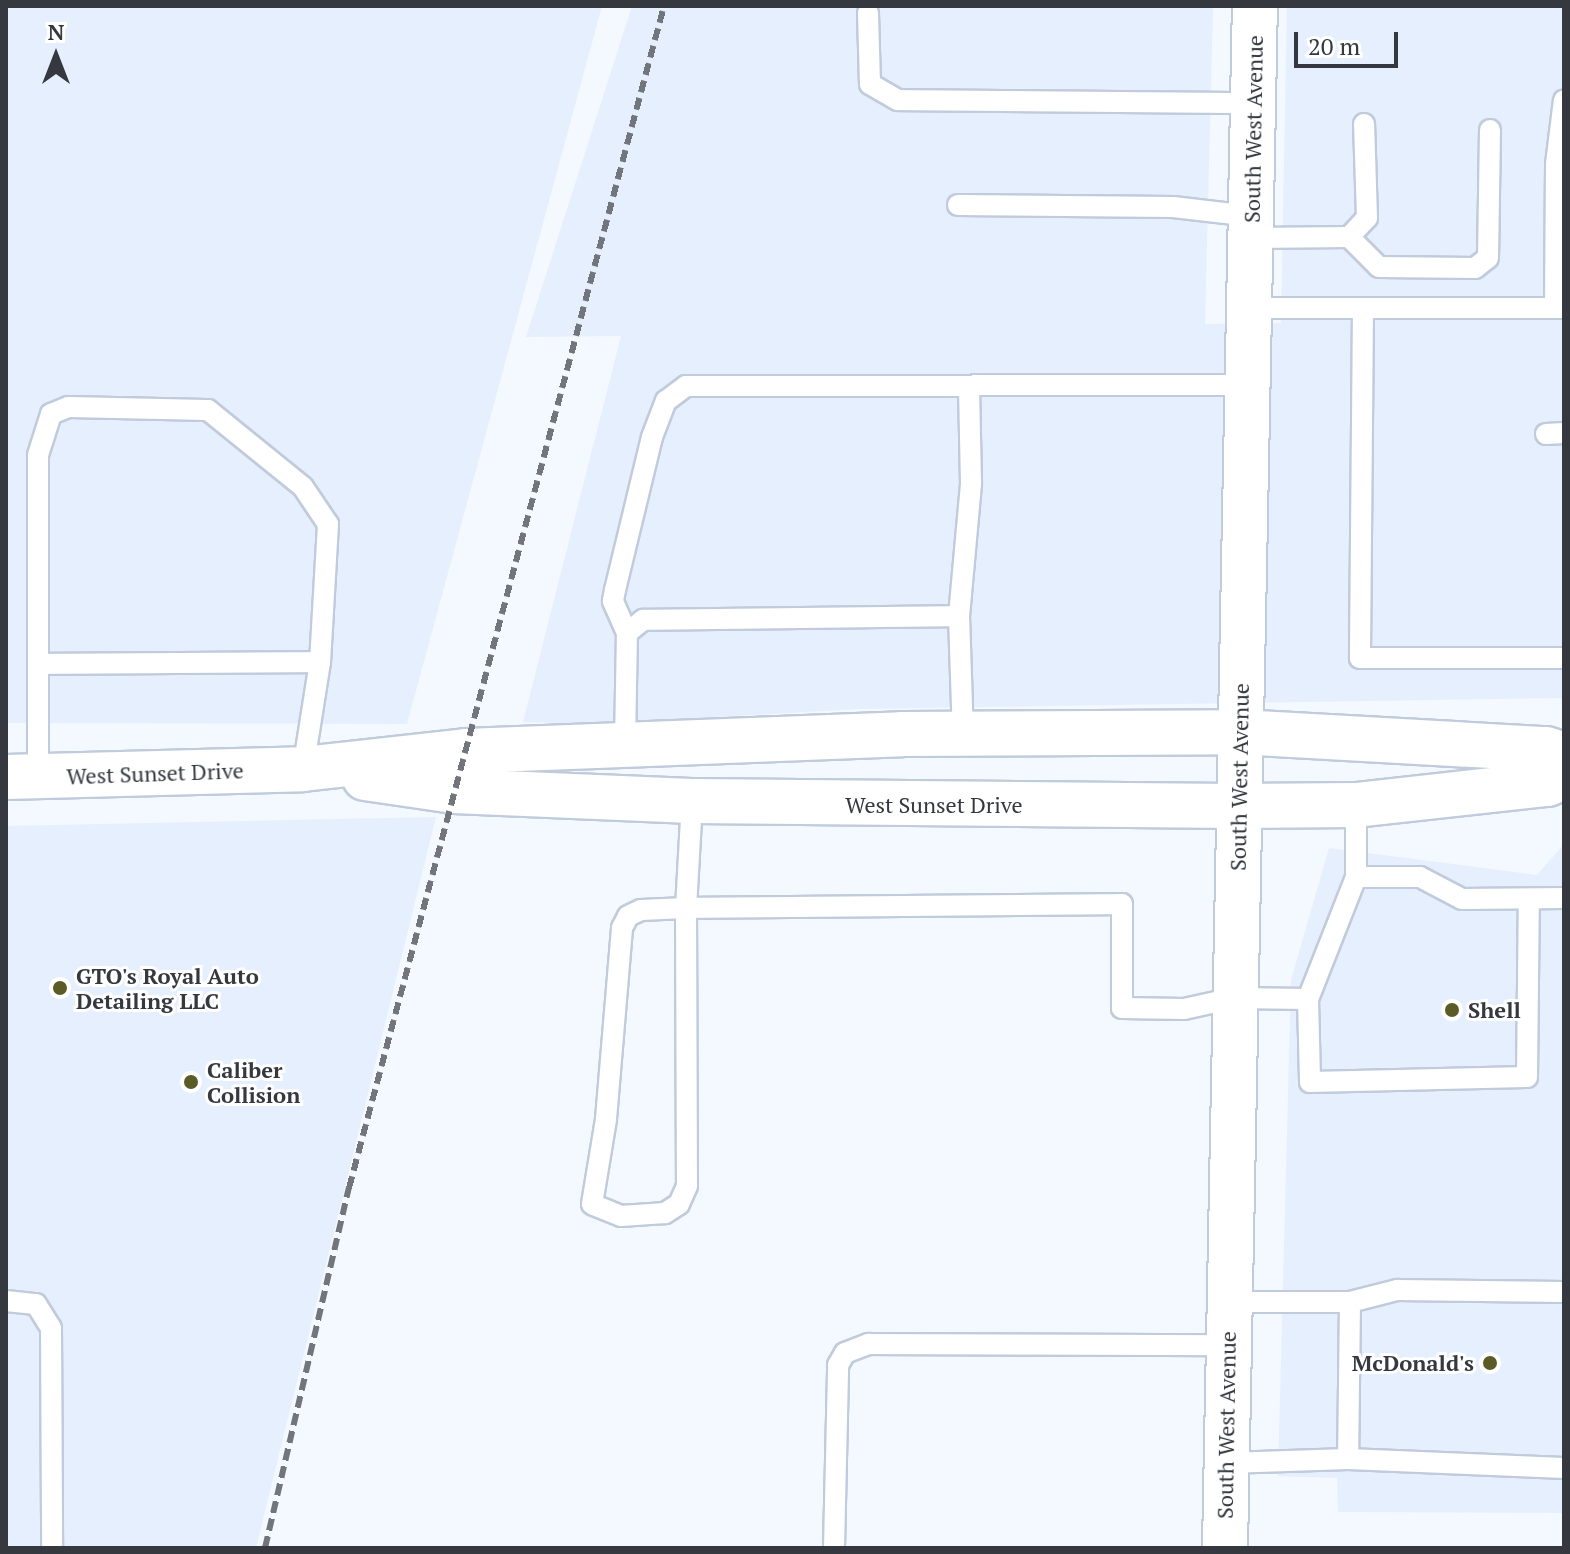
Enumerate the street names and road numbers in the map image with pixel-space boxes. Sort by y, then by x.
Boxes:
street label: South West Avenue [1238,35,1268,223]
street label: South West Avenue [1224,683,1254,871]
street label: West Sunset Drive [66,757,244,789]
street label: West Sunset Drive [845,792,1023,818]
street label: South West Avenue [1211,1331,1241,1519]

